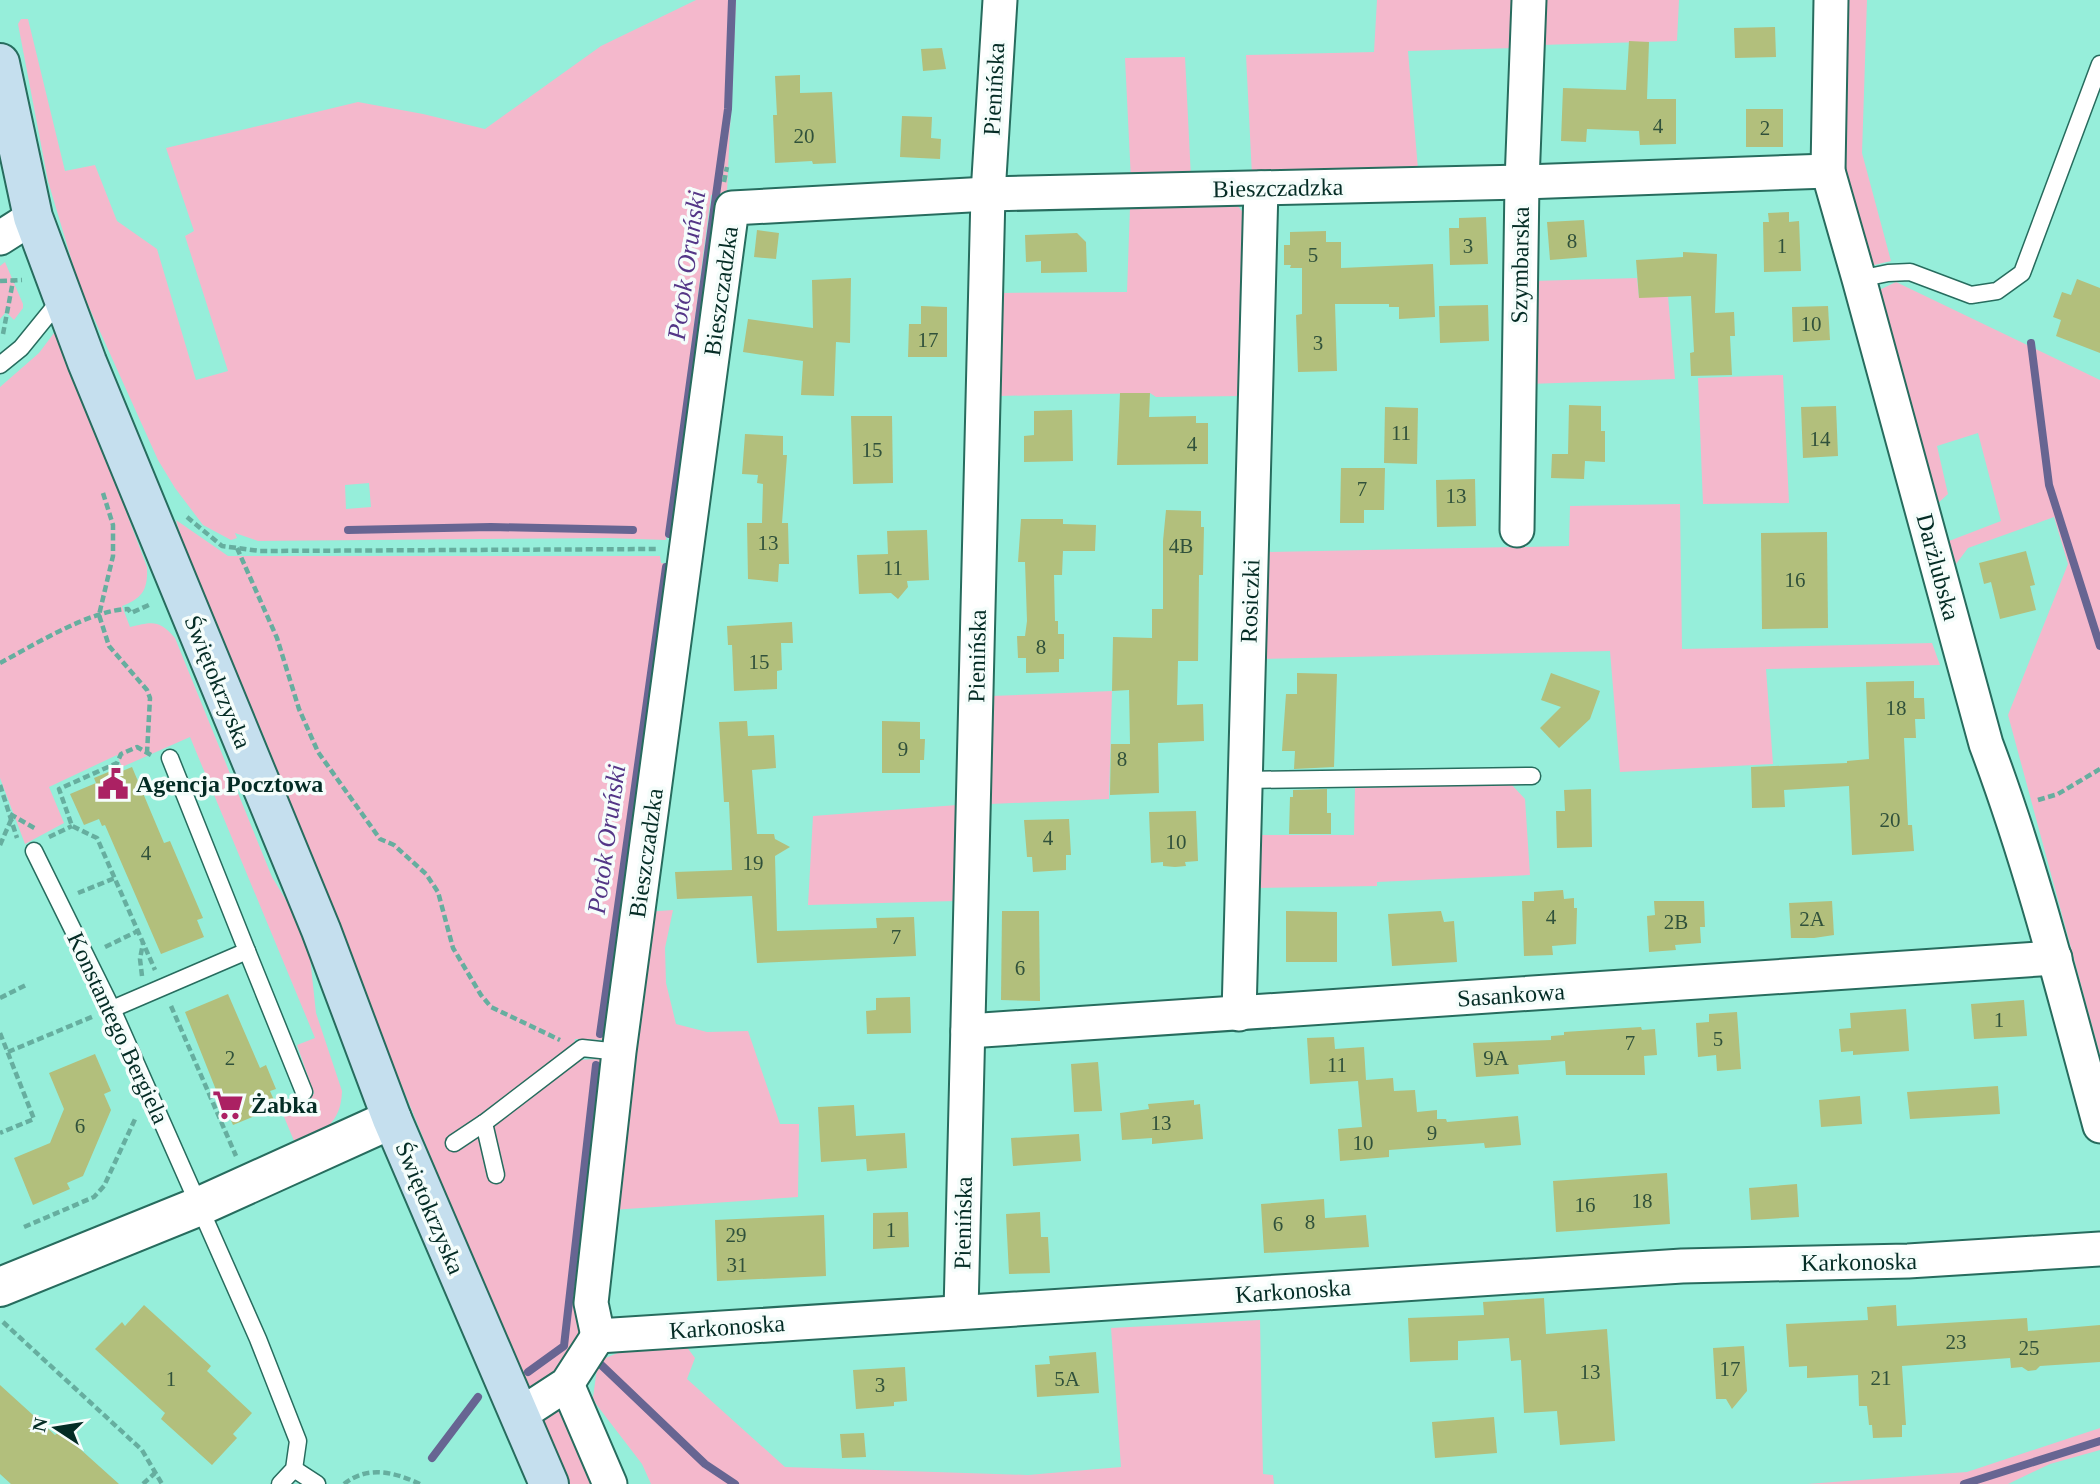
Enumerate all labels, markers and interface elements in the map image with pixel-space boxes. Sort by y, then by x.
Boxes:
street label: Pienińska [979,41,1009,136]
house number: 4 [1653,114,1664,138]
house number: 2 [1760,116,1770,140]
house number: 20 [794,124,815,148]
street label: Bieszczadzka [1212,174,1344,202]
water label: Potok Oruński [661,188,711,343]
street label: Szymbarska [1506,206,1534,324]
street label: Bieszczadzka [699,224,743,357]
house number: 8 [1567,229,1577,253]
house number: 3 [1463,234,1473,258]
house number: 1 [1777,234,1787,258]
house number: 5 [1308,243,1318,267]
house number: 10 [1801,312,1822,336]
house number: 17 [918,328,939,352]
house number: 3 [1313,331,1323,355]
house number: 11 [1391,421,1411,445]
house number: 14 [1810,427,1831,451]
house number: 4 [1187,432,1198,456]
house number: 15 [862,438,883,462]
house number: 7 [1357,477,1367,501]
house number: 13 [1446,484,1467,508]
street label: Darżlubska [1911,511,1965,623]
house number: 13 [758,531,779,555]
house number: 4B [1169,534,1193,558]
house number: 11 [883,556,903,580]
street label: Rosiczki [1236,558,1264,643]
house number: 16 [1785,568,1806,592]
street label: Pienińska [963,609,991,703]
street label: Świętokrzyska [179,612,257,753]
house number: 8 [1036,635,1046,659]
house number: 15 [749,650,770,674]
house number: 18 [1886,696,1907,720]
house number: 9 [898,737,908,761]
house number: 8 [1117,747,1127,771]
water label: Potok Oruński [581,762,631,917]
public building icon: Agencja Pocztowa [96,767,130,801]
place label: Agencja Pocztowa [136,771,323,797]
street label: Bieszczadzka [624,786,668,919]
house number: 20 [1880,808,1901,832]
house number: 4 [1043,826,1054,850]
house number: 10 [1166,830,1187,854]
house number: 4 [141,841,152,865]
house number: 19 [743,851,764,875]
house number: 4 [1546,905,1557,929]
house number: 2A [1799,907,1826,931]
house number: 2B [1664,910,1688,934]
house number: 7 [891,925,901,949]
street label: Konstantego Bergiela [62,928,174,1128]
house number: 6 [1015,956,1025,980]
street label: Sasankowa [1456,978,1566,1012]
house number: 1 [1994,1008,2004,1032]
house number: 5 [1713,1027,1723,1051]
house number: 7 [1625,1031,1635,1055]
house number: 2 [225,1046,235,1070]
house number: 9A [1483,1046,1510,1070]
house number: 11 [1327,1053,1347,1077]
supermarket icon: Żabka [211,1088,245,1122]
place label: Żabka [251,1092,318,1118]
house number: 13 [1151,1111,1172,1135]
house number: 6 [75,1114,85,1138]
house number: 9 [1427,1121,1437,1145]
house number: 10 [1353,1131,1374,1155]
street label: Świętokrzyska [390,1138,470,1278]
street label: Pienińska [949,1176,977,1270]
house number: 18 [1632,1189,1653,1213]
house number: 16 [1575,1193,1596,1217]
house number: 8 [1305,1210,1315,1234]
house number: 6 [1273,1212,1283,1236]
house number: 1 [886,1218,896,1242]
house number: 29 [726,1223,747,1247]
street label: Karkonoska [1801,1248,1918,1276]
house number: 31 [727,1253,748,1277]
street label: Karkonoska [1234,1274,1352,1308]
street label: Karkonoska [668,1310,786,1344]
house number: 23 [1946,1330,1967,1354]
house number: 25 [2019,1336,2040,1360]
house number: 17 [1720,1357,1741,1381]
house number: 13 [1580,1360,1601,1384]
house number: 21 [1871,1366,1892,1390]
house number: 1 [166,1367,176,1391]
house number: 5A [1054,1367,1081,1391]
house number: 3 [875,1373,885,1397]
north arrow [21,1393,91,1463]
text: N [28,1415,52,1433]

